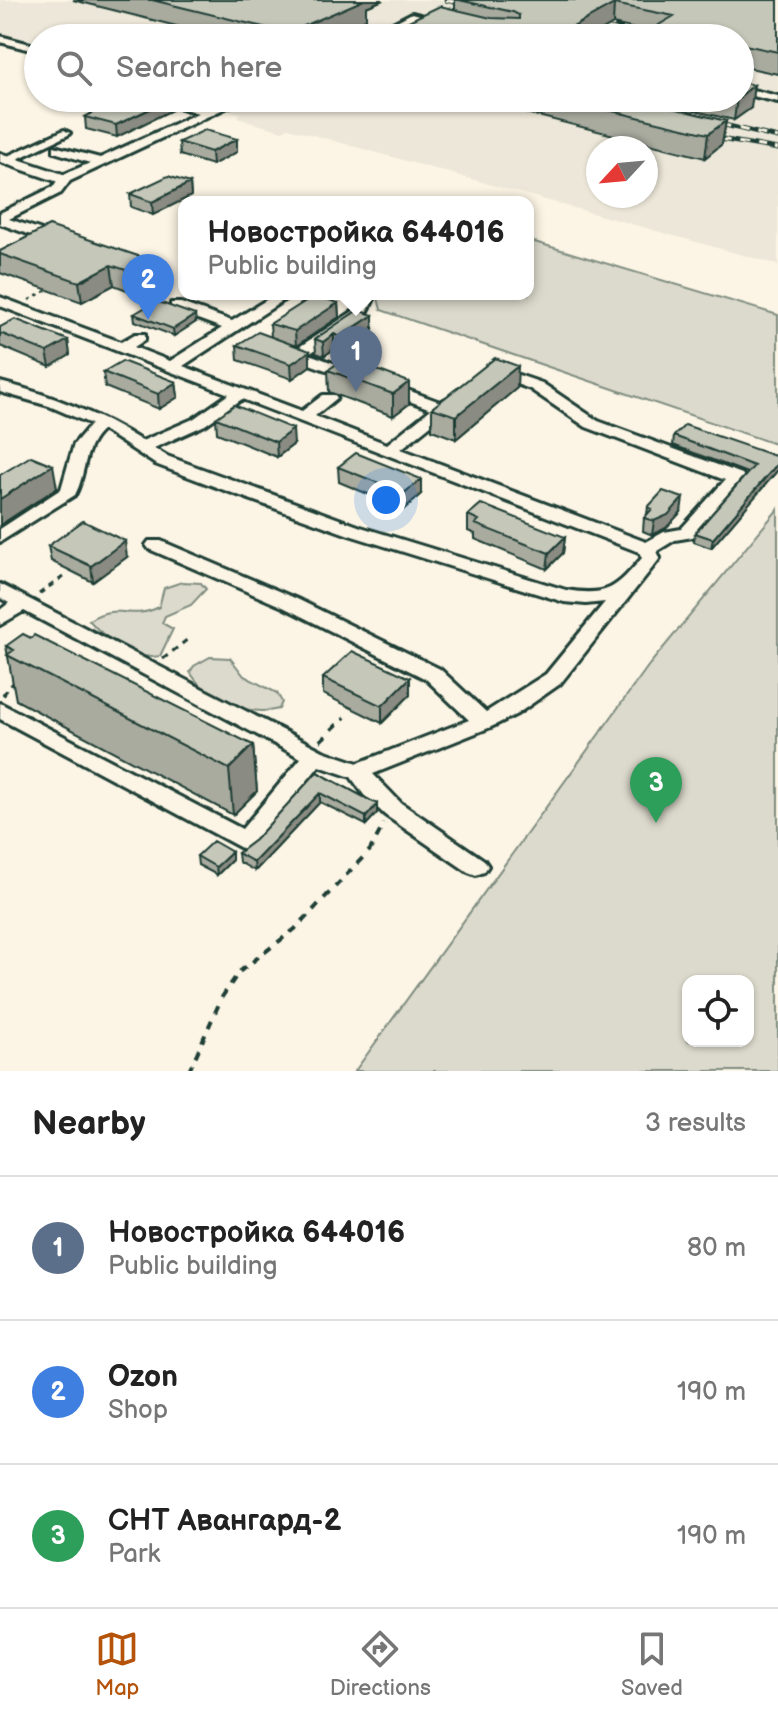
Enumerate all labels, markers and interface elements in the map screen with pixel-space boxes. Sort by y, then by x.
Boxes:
search box [24,24,754,112]
icon: search [52,46,96,90]
text: Search here [116,50,282,86]
north arrow [586,136,658,208]
popup [178,196,534,300]
text: Новостройка 644016 [207,215,505,251]
text: Public building [207,251,377,282]
pin: 2 [122,254,174,320]
pin: 1 [330,326,382,392]
your location [366,480,406,520]
pin: 3 [630,757,682,823]
map controls [682,975,754,1047]
button: locate [682,975,754,1047]
text: Nearby [32,1103,146,1144]
text: 3 results [645,1108,746,1139]
text: Новостройка 644016 [108,1215,405,1251]
text: 1 [53,1233,63,1264]
text: 80 m [687,1233,746,1264]
text: Public building [108,1251,277,1282]
text: Ozon [108,1359,178,1395]
text: 2 [50,1377,66,1408]
text: 190 m [677,1377,746,1408]
text: Shop [108,1395,168,1426]
text: СНТ Авангард-2 [108,1503,341,1539]
text: 3 [50,1521,66,1552]
text: 190 m [677,1521,746,1552]
text: Park [108,1539,160,1570]
tab: Map [95,1627,139,1702]
tab: Directions [330,1627,431,1702]
tab: Saved [621,1627,683,1702]

